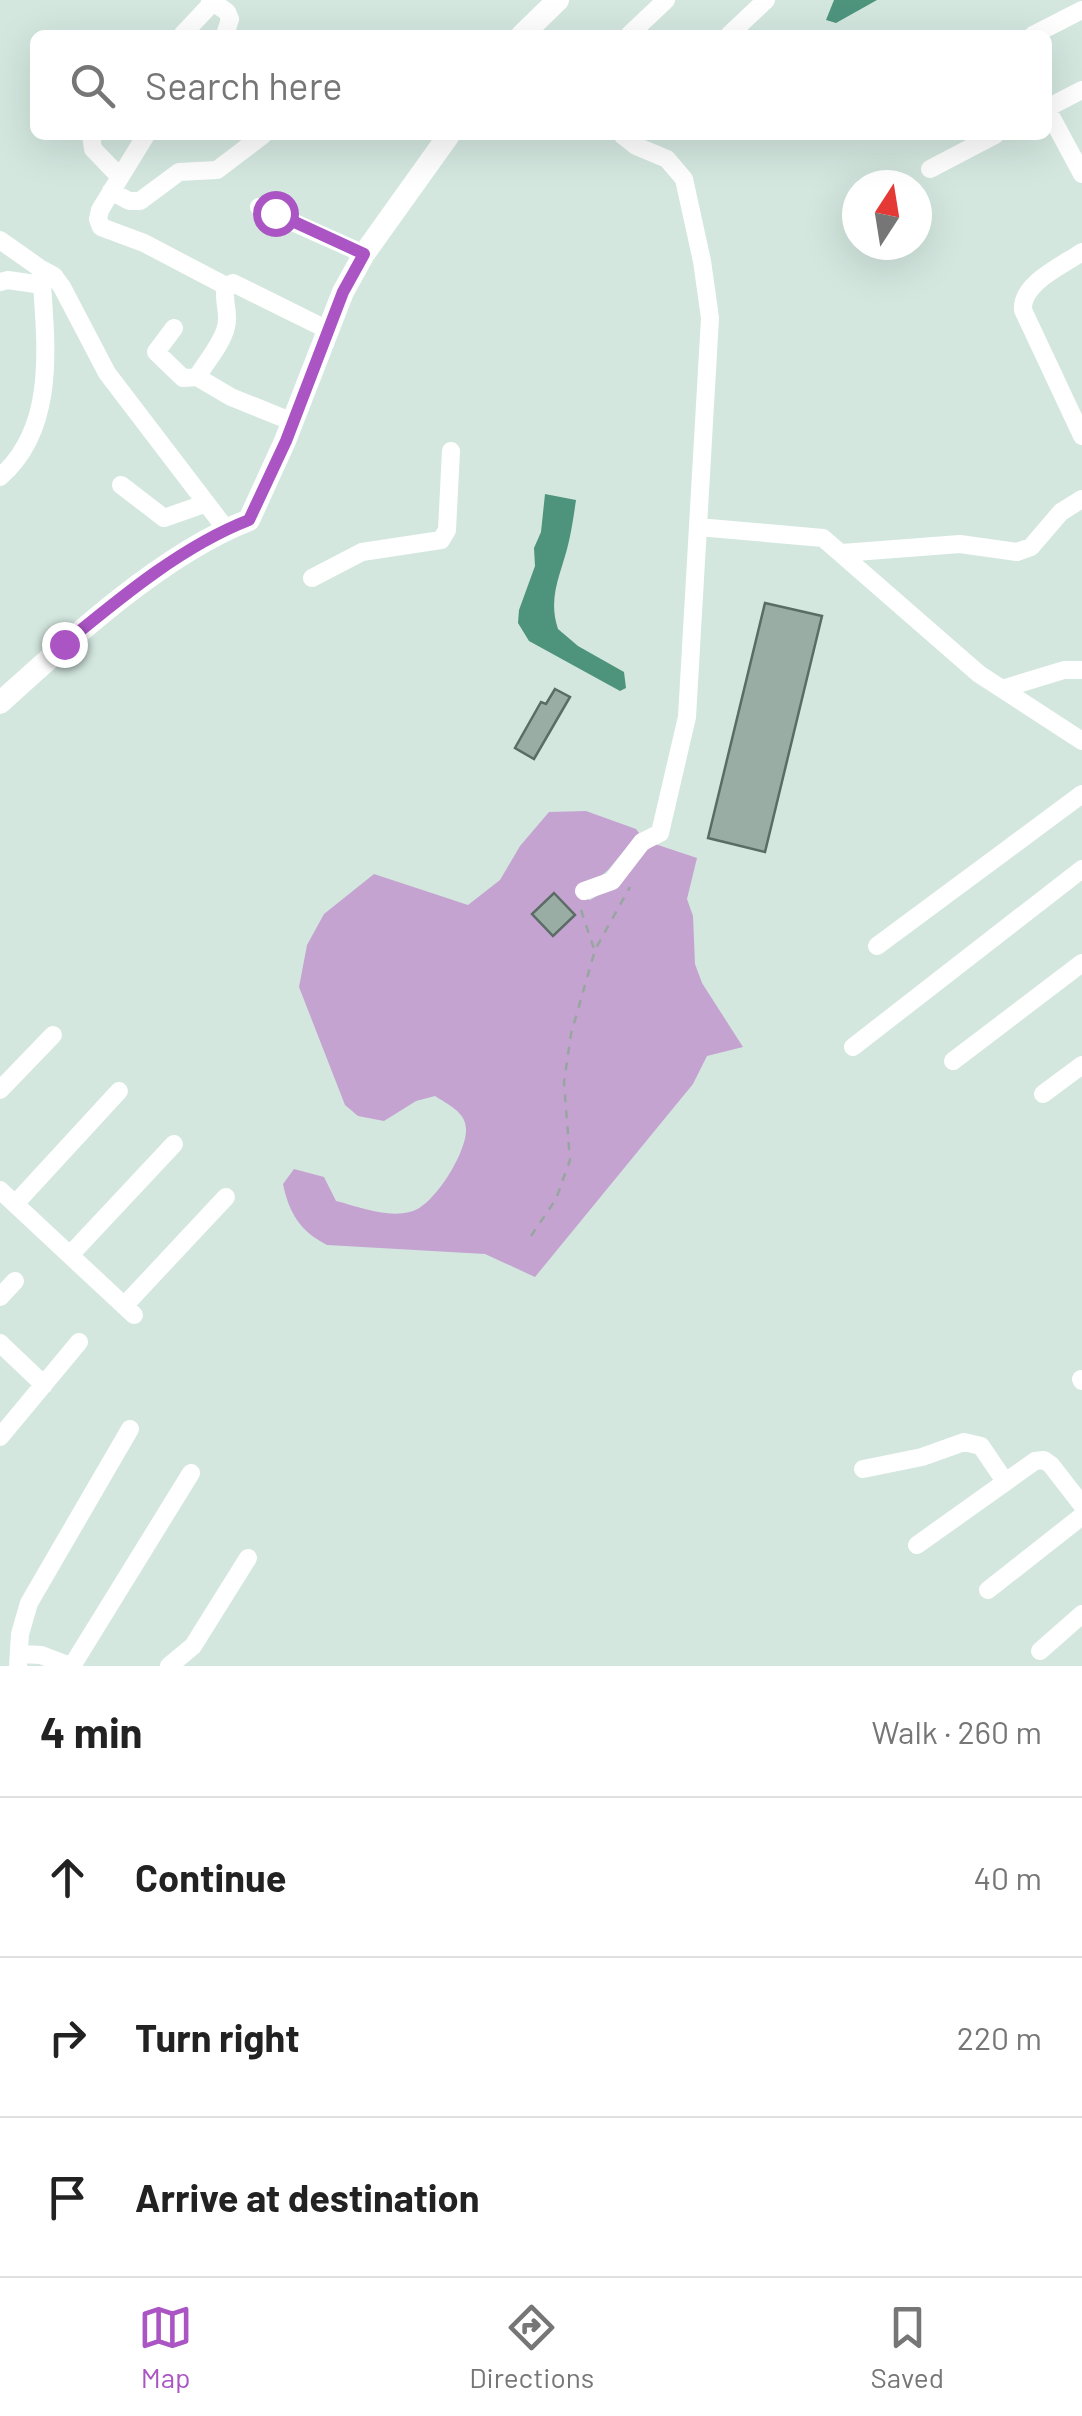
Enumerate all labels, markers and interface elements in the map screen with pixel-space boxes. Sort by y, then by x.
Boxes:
search box [30,30,1052,140]
icon: search [65,58,120,113]
text: Search here [145,62,343,108]
north arrow [842,170,932,260]
route start [253,191,299,237]
route end [42,622,88,668]
text: 4 min [40,1706,143,1756]
text: Walk · 260 m [872,1712,1042,1750]
icon: ahead [40,1850,95,1905]
text: Continue [135,1854,286,1900]
text: 40 m [973,1858,1042,1896]
icon: right [40,2010,95,2065]
text: Turn right [135,2014,300,2060]
text: 220 m [957,2018,1042,2056]
icon: arrive [40,2170,95,2225]
text: Arrive at destination [135,2174,480,2220]
tab: Map [138,2300,193,2394]
tab: Directions [469,2300,594,2394]
tab: Saved [870,2300,944,2394]

